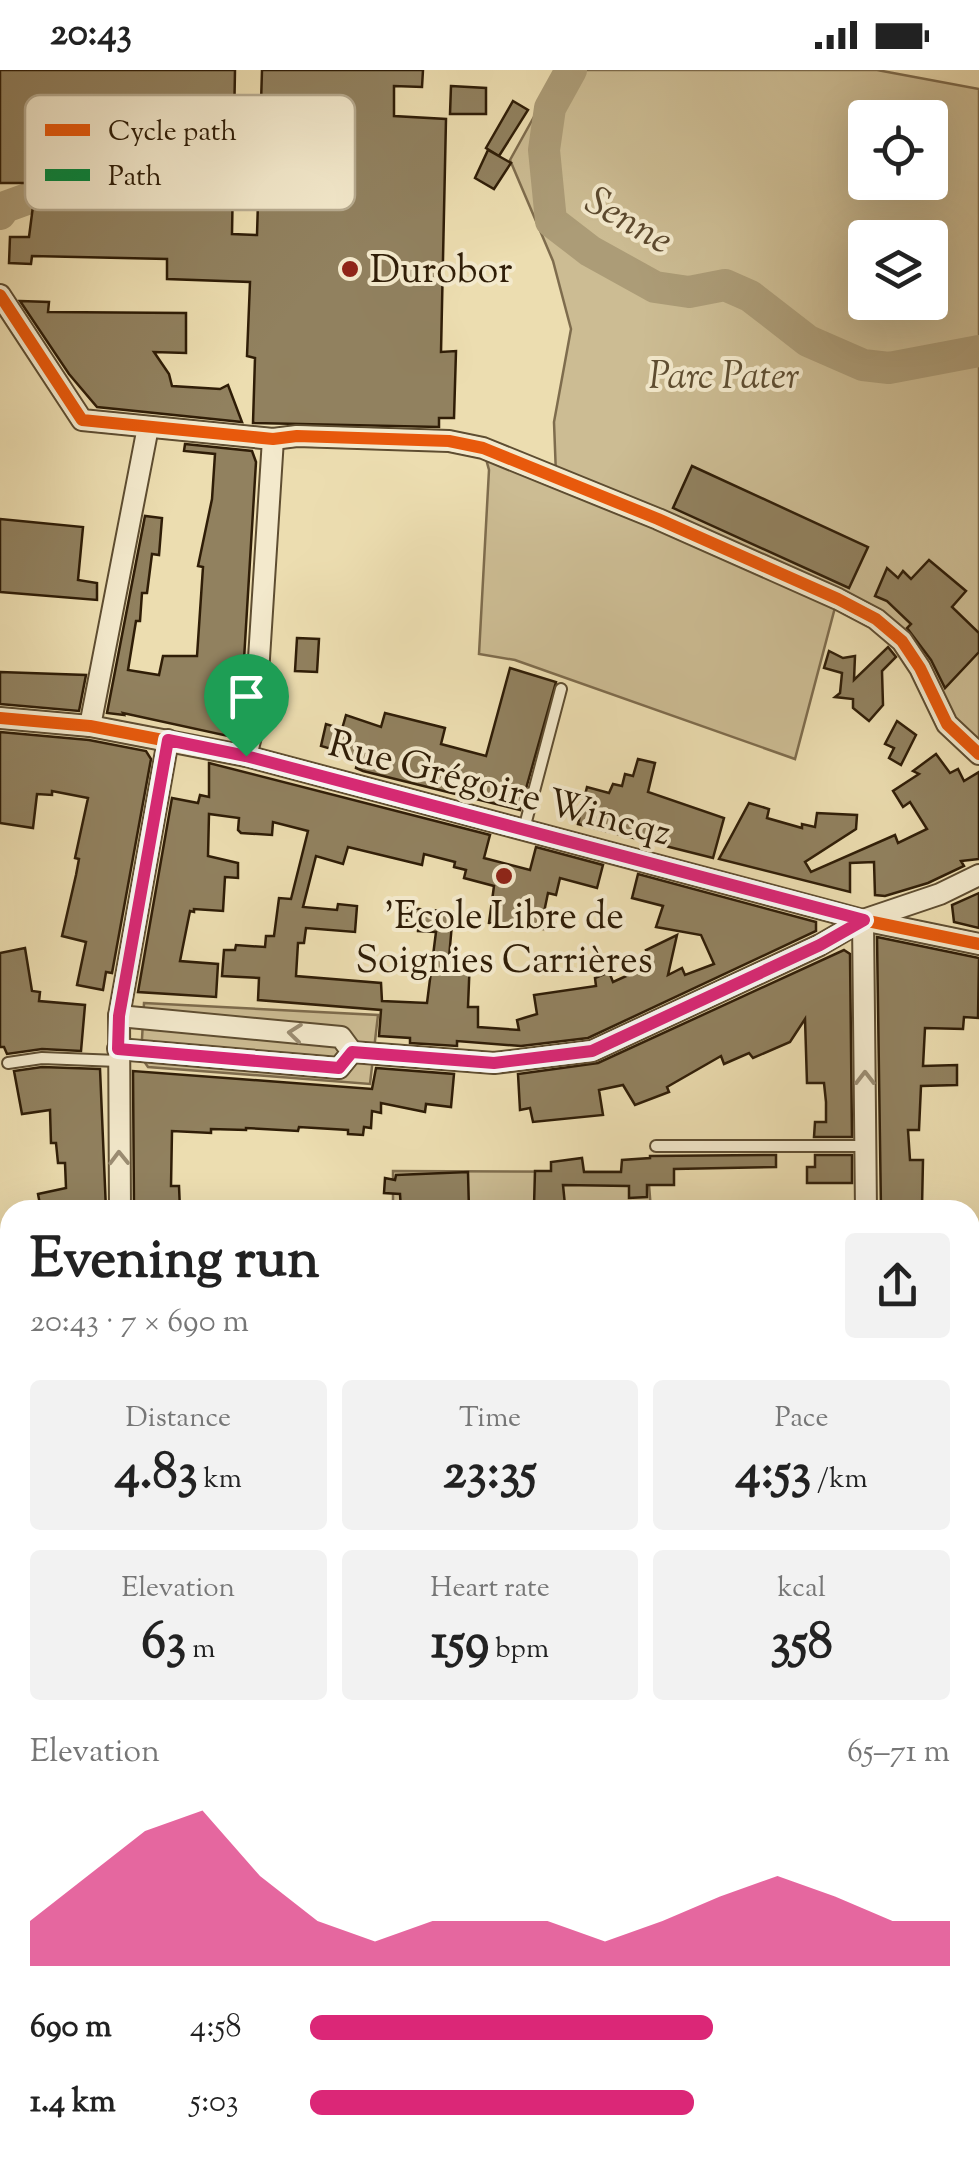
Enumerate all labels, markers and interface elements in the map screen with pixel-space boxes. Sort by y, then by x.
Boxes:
text: 20:43 [50,8,132,62]
legend [25,95,355,210]
map controls [848,100,948,320]
button: locate [848,100,948,200]
text: Cycle path [108,113,237,153]
text: Path [108,158,162,198]
water label: Senne [573,175,682,271]
button: layers [848,220,948,320]
place label: Durobor [370,246,512,300]
marker: Durobor [339,258,361,280]
park label: Parc Pater [649,352,799,406]
pin [204,654,289,757]
icon: arrive [219,669,274,724]
street label: Rue Grégoire Wincqz [322,719,676,863]
marker: 'Ecole Libre de Soignies Carrières [493,865,515,887]
place label: 'Ecole Libre de Soignies Carrières [355,892,653,990]
one-way arrow [287,1022,303,1044]
one-way arrow [854,1069,875,1085]
one-way arrow [108,1150,130,1166]
text: Evening run [30,1223,319,1302]
button: share [845,1233,950,1338]
text: 20:43 · 7 × 690 m [30,1300,249,1346]
text: Distance [126,1399,231,1439]
text: Time [459,1399,521,1439]
text: Pace [775,1399,828,1439]
text: 4.83 [115,1439,198,1511]
text: 23:35 [443,1439,537,1511]
text: 4:53 [736,1439,811,1511]
text: km [198,1460,242,1500]
text: /km [811,1460,868,1500]
text: Elevation [122,1569,235,1609]
text: Heart rate [430,1569,550,1609]
text: kcal [778,1569,826,1609]
text: 63 [141,1609,186,1681]
text: 159 [431,1609,489,1681]
text: 358 [771,1609,833,1681]
text: m [186,1630,215,1670]
text: bpm [489,1630,549,1670]
text: Elevation [30,1730,160,1776]
text: 65–71 m [847,1730,950,1776]
text: 690 m [30,2005,112,2051]
text: 4:58 [190,2005,241,2051]
text: 1.4 km [30,2080,116,2126]
text: 5:03 [190,2080,239,2126]

